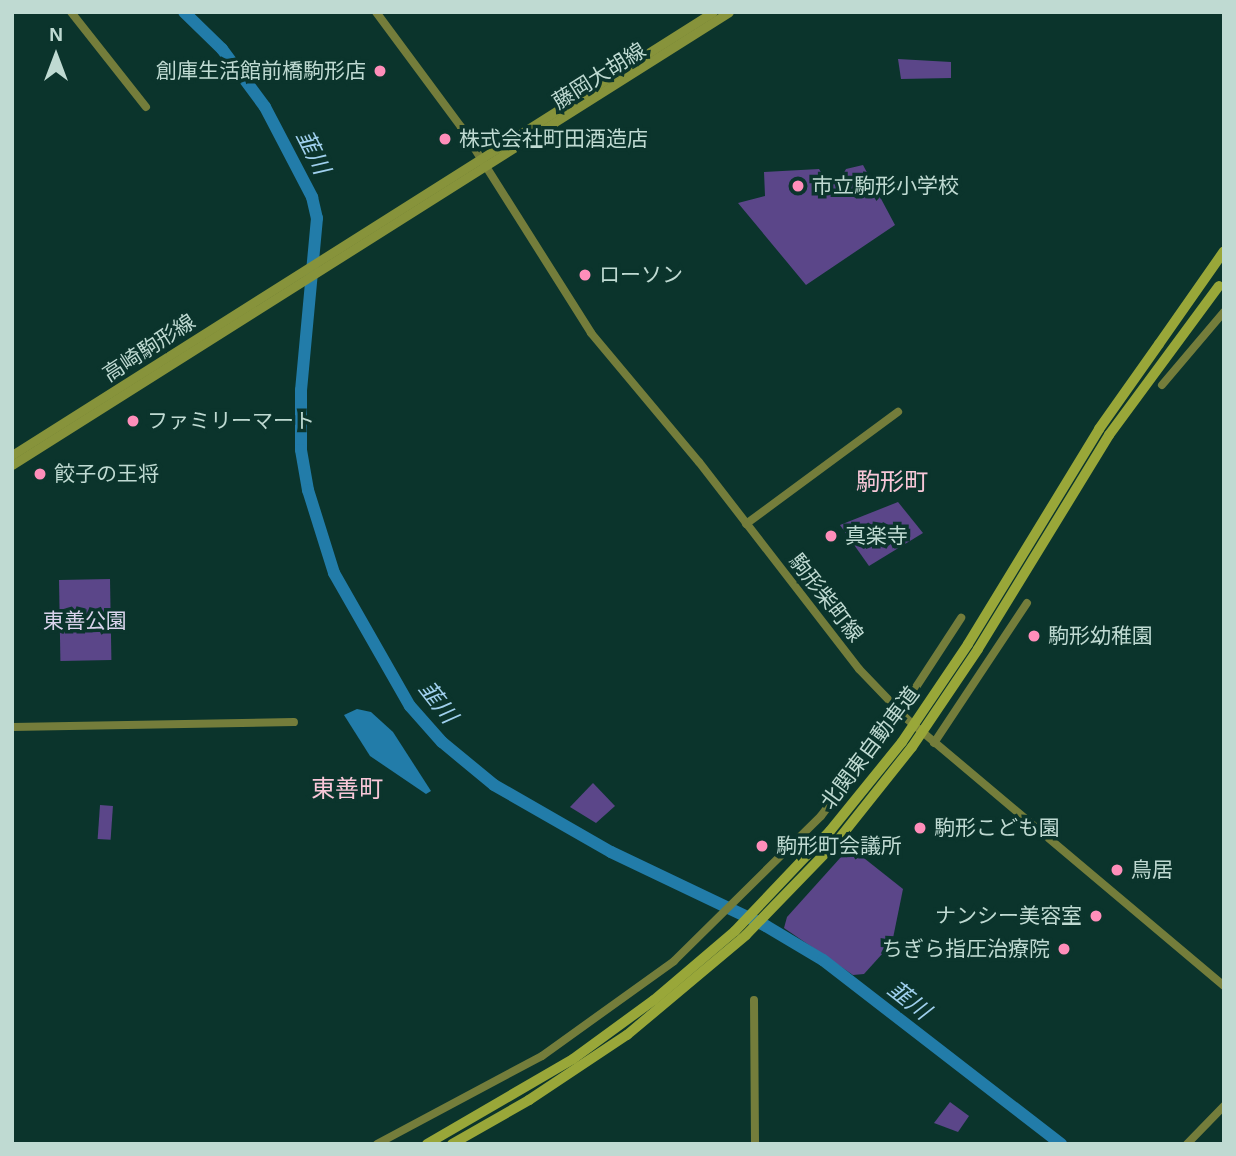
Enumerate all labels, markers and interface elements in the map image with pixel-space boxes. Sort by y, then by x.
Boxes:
north arrow [21,21,91,91]
text: N [49,24,63,45]
street label: 藤岡大胡線 [548,37,650,115]
place label: 創庫生活館前橋駒形店 [156,58,366,84]
marker: 創庫生活館前橋駒形店 [372,63,388,79]
water label: 韮川 [290,125,336,179]
place label: 株式会社町田酒造店 [459,126,648,152]
marker: 株式会社町田酒造店 [437,131,453,147]
place label: 市立駒形小学校 [812,173,959,199]
marker: 市立駒形小学校 [790,178,806,194]
place label: ローソン [599,262,683,288]
marker: ローソン [577,267,593,283]
street label: 高崎駒形線 [98,309,200,387]
place label: ファミリーマート [147,408,315,434]
marker: ファミリーマート [125,413,141,429]
place label: 餃子の王将 [54,461,159,487]
marker: 餃子の王将 [32,466,48,482]
district label: 駒形町 [856,468,928,496]
place label: 真楽寺 [845,523,908,549]
marker: 真楽寺 [823,528,839,544]
street label: 駒形柴町線 [784,549,868,647]
park label: 東善公園 [43,608,127,634]
place label: 駒形幼稚園 [1048,623,1153,649]
marker: 駒形幼稚園 [1026,628,1042,644]
water label: 韮川 [413,675,463,729]
street label: 北関東自動車道 [816,682,924,814]
district label: 東善町 [311,775,383,803]
place label: 駒形こども園 [934,815,1060,841]
marker: 駒形こども園 [912,820,928,836]
place label: 駒形町会議所 [776,833,902,859]
marker: 駒形町会議所 [754,838,770,854]
place label: 鳥居 [1131,857,1173,883]
marker: 鳥居 [1109,862,1125,878]
place label: ナンシー美容室 [935,903,1082,929]
marker: ナンシー美容室 [1088,908,1104,924]
place label: ちぎら指圧治療院 [882,936,1050,962]
marker: ちぎら指圧治療院 [1056,941,1072,957]
water label: 韮川 [882,975,936,1025]

